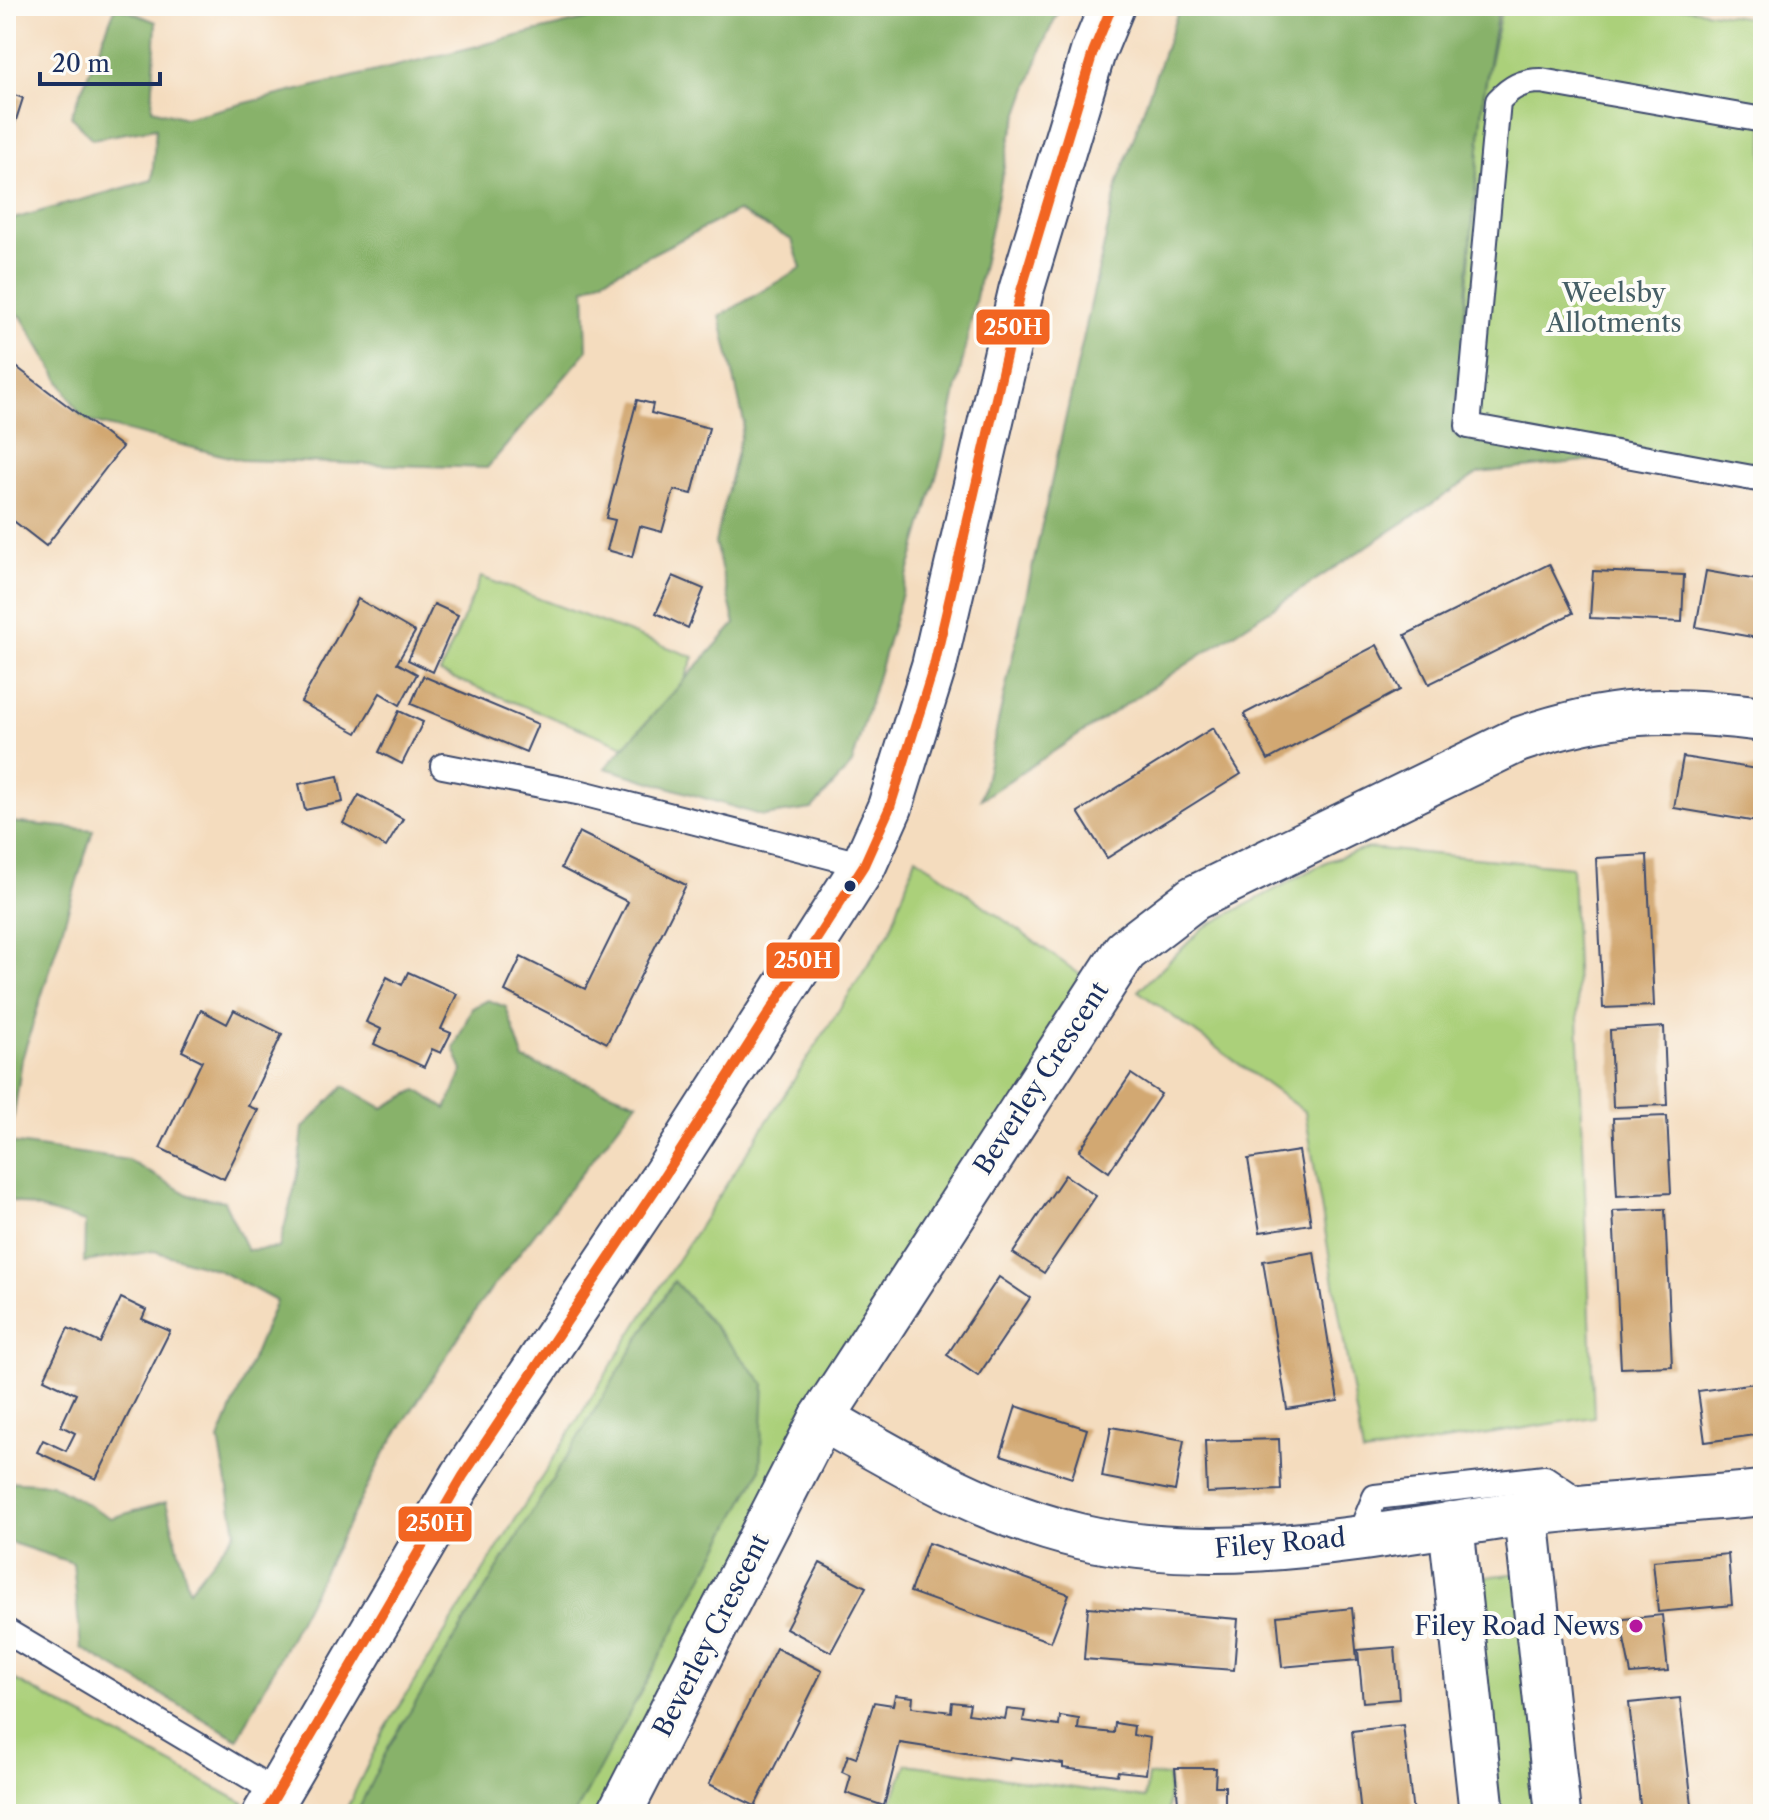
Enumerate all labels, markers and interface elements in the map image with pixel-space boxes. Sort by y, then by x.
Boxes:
scale bar [40,36,160,86]
text: 20 m [52,49,110,78]
park label: Weelsby Allotments [1545,277,1682,339]
line badge: 250H [975,308,1051,346]
text: 250H [983,314,1043,341]
unlabelled marker [842,878,858,894]
line badge: 250H [765,941,841,980]
text: 250H [773,947,833,974]
street label: Beverley Crescent [967,975,1116,1180]
line badge: 250H [397,1505,473,1543]
text: 250H [405,1510,465,1537]
street label: Filey Road [1213,1521,1347,1565]
street label: Beverley Crescent [646,1527,776,1742]
place label: Filey Road News [1414,1610,1620,1642]
marker: Filey Road News [1627,1617,1645,1635]

